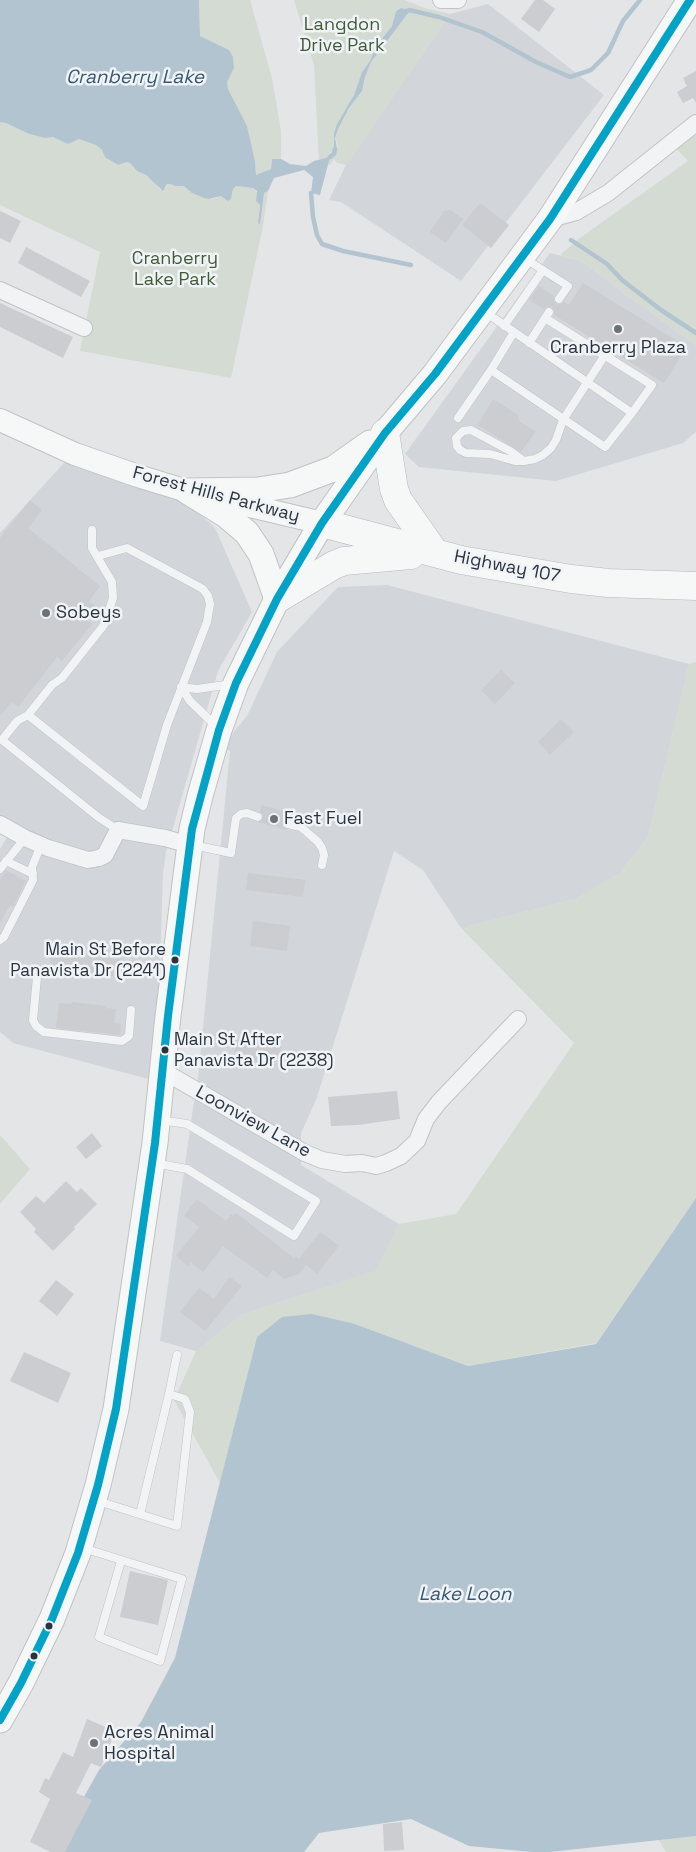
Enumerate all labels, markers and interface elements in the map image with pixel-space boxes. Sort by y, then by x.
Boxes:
park label: Langdon Drive Park [299,14,385,56]
water label: Cranberry Lake [66,67,204,89]
park label: Cranberry Lake Park [132,248,218,290]
marker: Cranberry Plaza [612,323,624,335]
place label: Cranberry Plaza [550,337,686,359]
street label: Forest Hills Parkway [130,462,302,528]
street label: Highway 107 [452,546,562,588]
place label: Sobeys [56,602,121,624]
marker: Sobeys [40,607,52,619]
place label: Fast Fuel [284,808,362,830]
marker: Fast Fuel [268,813,280,825]
place label: Main St Before Panavista Dr (2241) [10,940,166,980]
marker: Main St Before Panavista Dr (2241) [170,955,180,965]
place label: Main St After Panavista Dr (2238) [174,1030,333,1070]
marker: Main St After Panavista Dr (2238) [160,1045,170,1055]
street label: Loonview Lane [192,1081,314,1163]
water label: Lake Loon [419,1584,511,1606]
unlabelled marker [44,1621,54,1631]
unlabelled marker [29,1651,39,1661]
place label: Acres Animal Hospital [104,1722,214,1765]
marker: Acres Animal Hospital [88,1737,100,1749]

